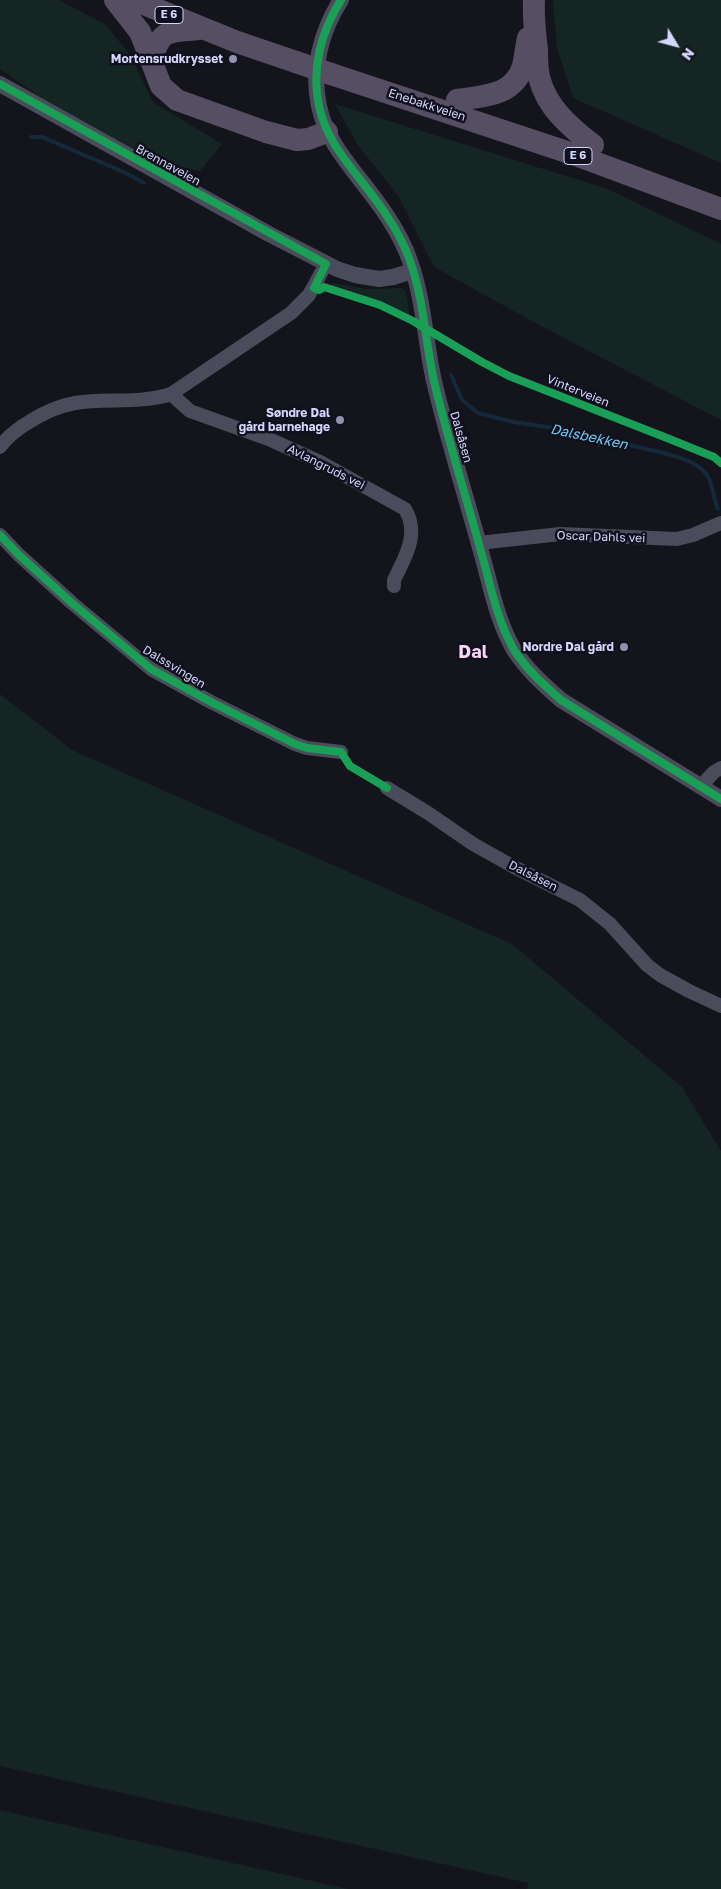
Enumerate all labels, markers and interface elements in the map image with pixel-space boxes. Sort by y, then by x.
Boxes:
road number: E 6 [155,6,183,24]
north arrow [651,20,701,70]
text: N [678,45,698,64]
place label: Mortensrudkrysset [111,52,223,66]
marker: Mortensrudkrysset [227,53,239,65]
street label: Enebakkveien [386,86,468,124]
street label: Brennaveien [133,141,203,189]
road number: E 6 [564,148,592,164]
street label: Vinterveien [545,372,611,410]
place label: Søndre Dal gård barnehage [239,406,330,434]
street label: Dalsåsen [447,410,475,464]
marker: Søndre Dal gård barnehage [334,414,346,426]
water label: Dalsbekken [549,421,629,453]
street label: Avlangruds vei [285,441,367,493]
street label: Oscar Dahls vei [556,528,646,546]
place label: Nordre Dal gård [522,640,614,654]
district label: Dal [458,641,488,663]
marker: Nordre Dal gård [618,641,630,653]
street label: Dalssvingen [140,643,208,691]
street label: Dalsåsen [506,858,560,894]

